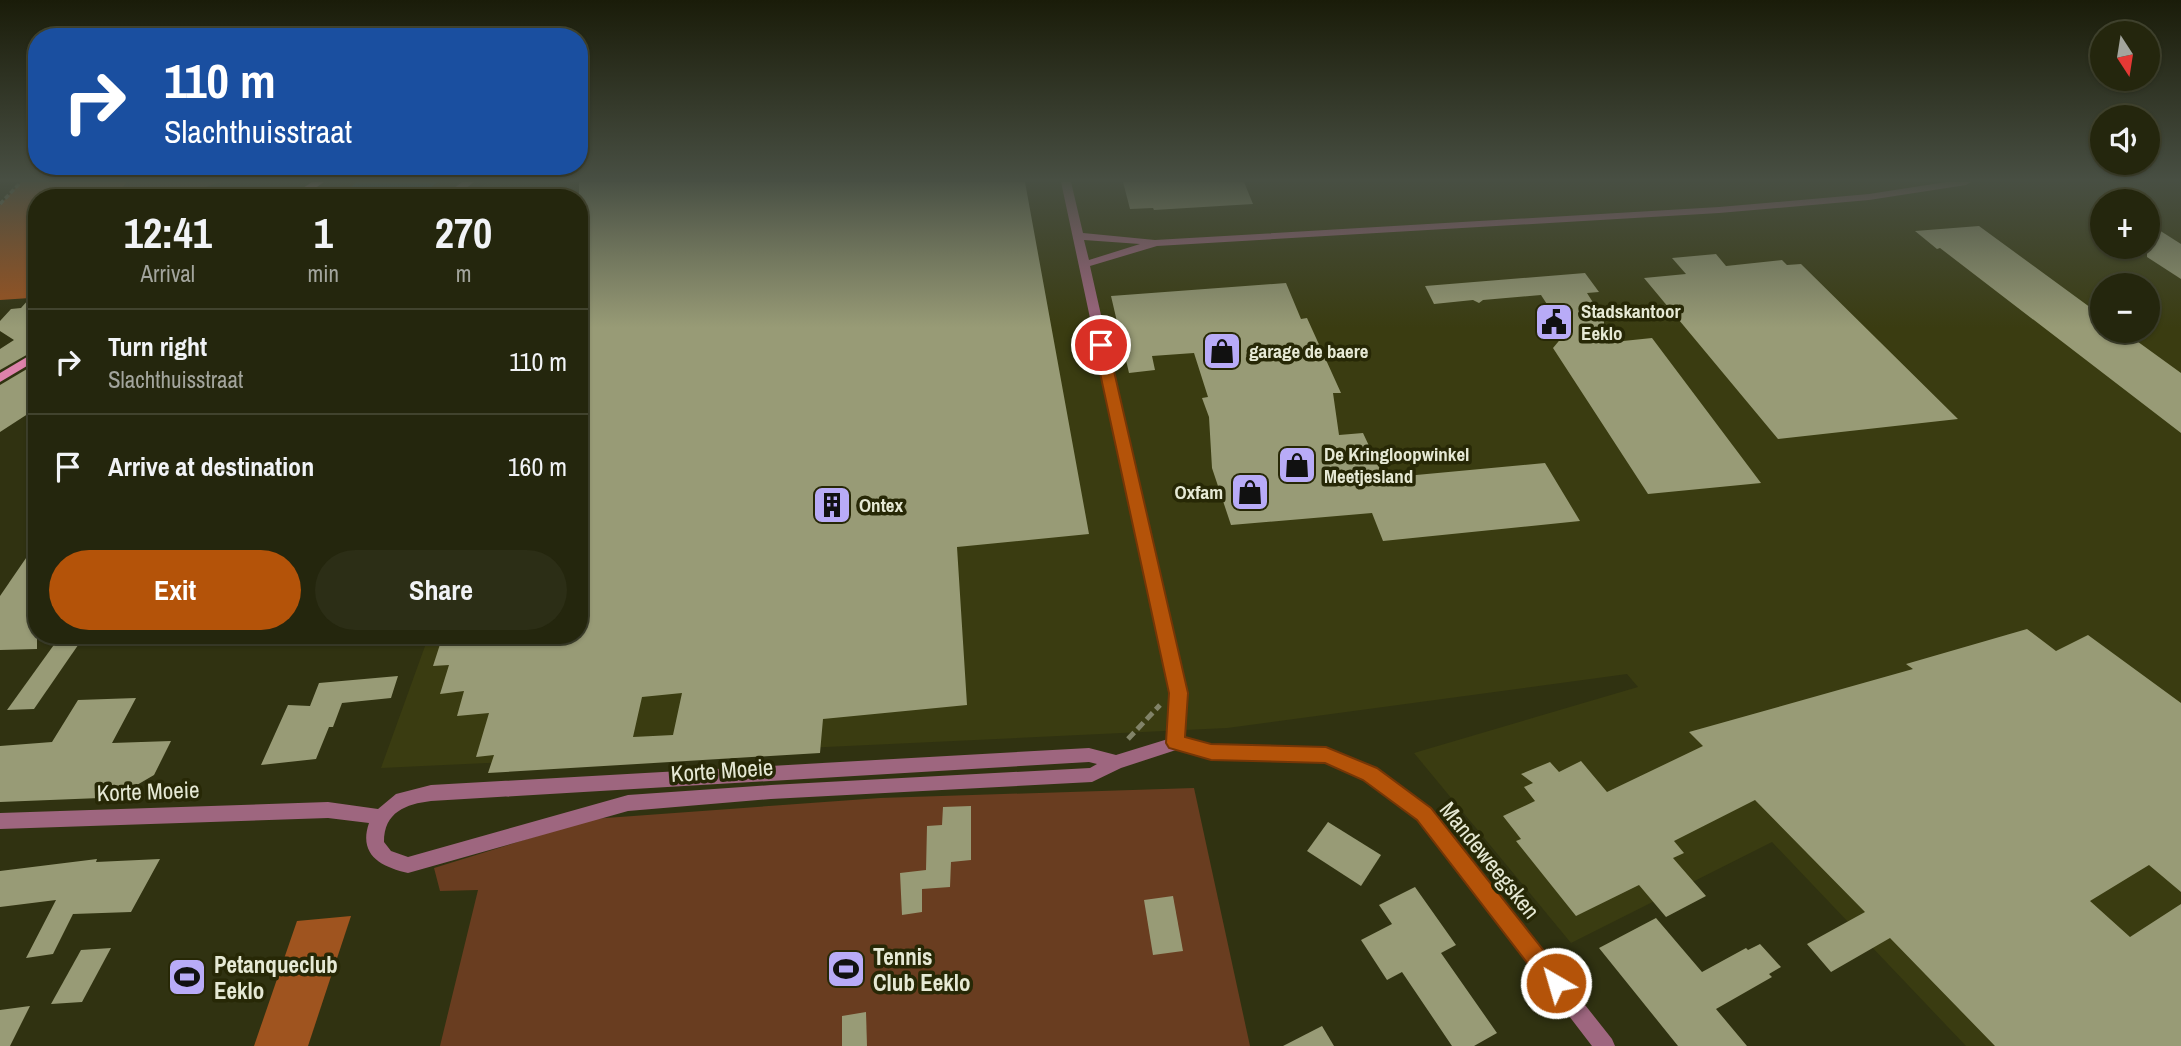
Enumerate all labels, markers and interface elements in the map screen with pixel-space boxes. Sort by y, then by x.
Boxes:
north arrow [2090,21,2160,91]
map controls [2090,21,2160,343]
text: 110 m [164,47,276,113]
icon: right [49,56,140,147]
button: sound [2090,105,2160,175]
text: Slachthuisstraat [164,110,352,153]
button: + [2090,189,2160,259]
text: 12:41 [124,205,212,261]
text: 1 [314,205,333,261]
text: 270 [435,205,492,261]
text: Arrival [141,258,195,289]
text: min [308,258,339,289]
text: m [456,258,471,289]
button: − [2090,273,2160,343]
place label: Stadskantoor Eeklo [1581,298,1681,346]
public building icon: Stadskantoor Eeklo [1533,301,1575,343]
pin [1071,315,1131,375]
icon: arrive [1082,326,1120,364]
text: Turn right [108,329,207,364]
shop icon: garage de baere [1201,330,1243,372]
place label: garage de baere [1249,338,1369,364]
icon: right [49,343,87,381]
text: 110 m [509,344,567,379]
text: Slachthuisstraat [108,364,243,395]
place label: De Kringloopwinkel Meetjesland [1324,441,1469,489]
shop icon: De Kringloopwinkel Meetjesland [1276,444,1318,486]
icon: arrive [49,448,87,486]
text: Arrive at destination [108,449,314,484]
text: 160 m [508,449,567,484]
shop icon: Oxfam [1229,471,1271,513]
place label: Oxfam [1175,479,1223,505]
building icon: Ontex [811,484,853,526]
place label: Ontex [859,492,903,518]
button: Exit [49,550,301,630]
button: Share [315,550,567,630]
street label: Korte Moeie [670,751,774,789]
street label: Korte Moeie [96,774,200,808]
street label: Mandeweegsken [1433,795,1547,925]
place label: Tennis Club Eeklo [873,941,970,998]
position arrow [1519,946,1593,1020]
sports icon: Tennis Club Eeklo [825,948,867,990]
place label: Petanqueclub Eeklo [214,949,338,1006]
sports icon: Petanqueclub Eeklo [166,956,208,998]

